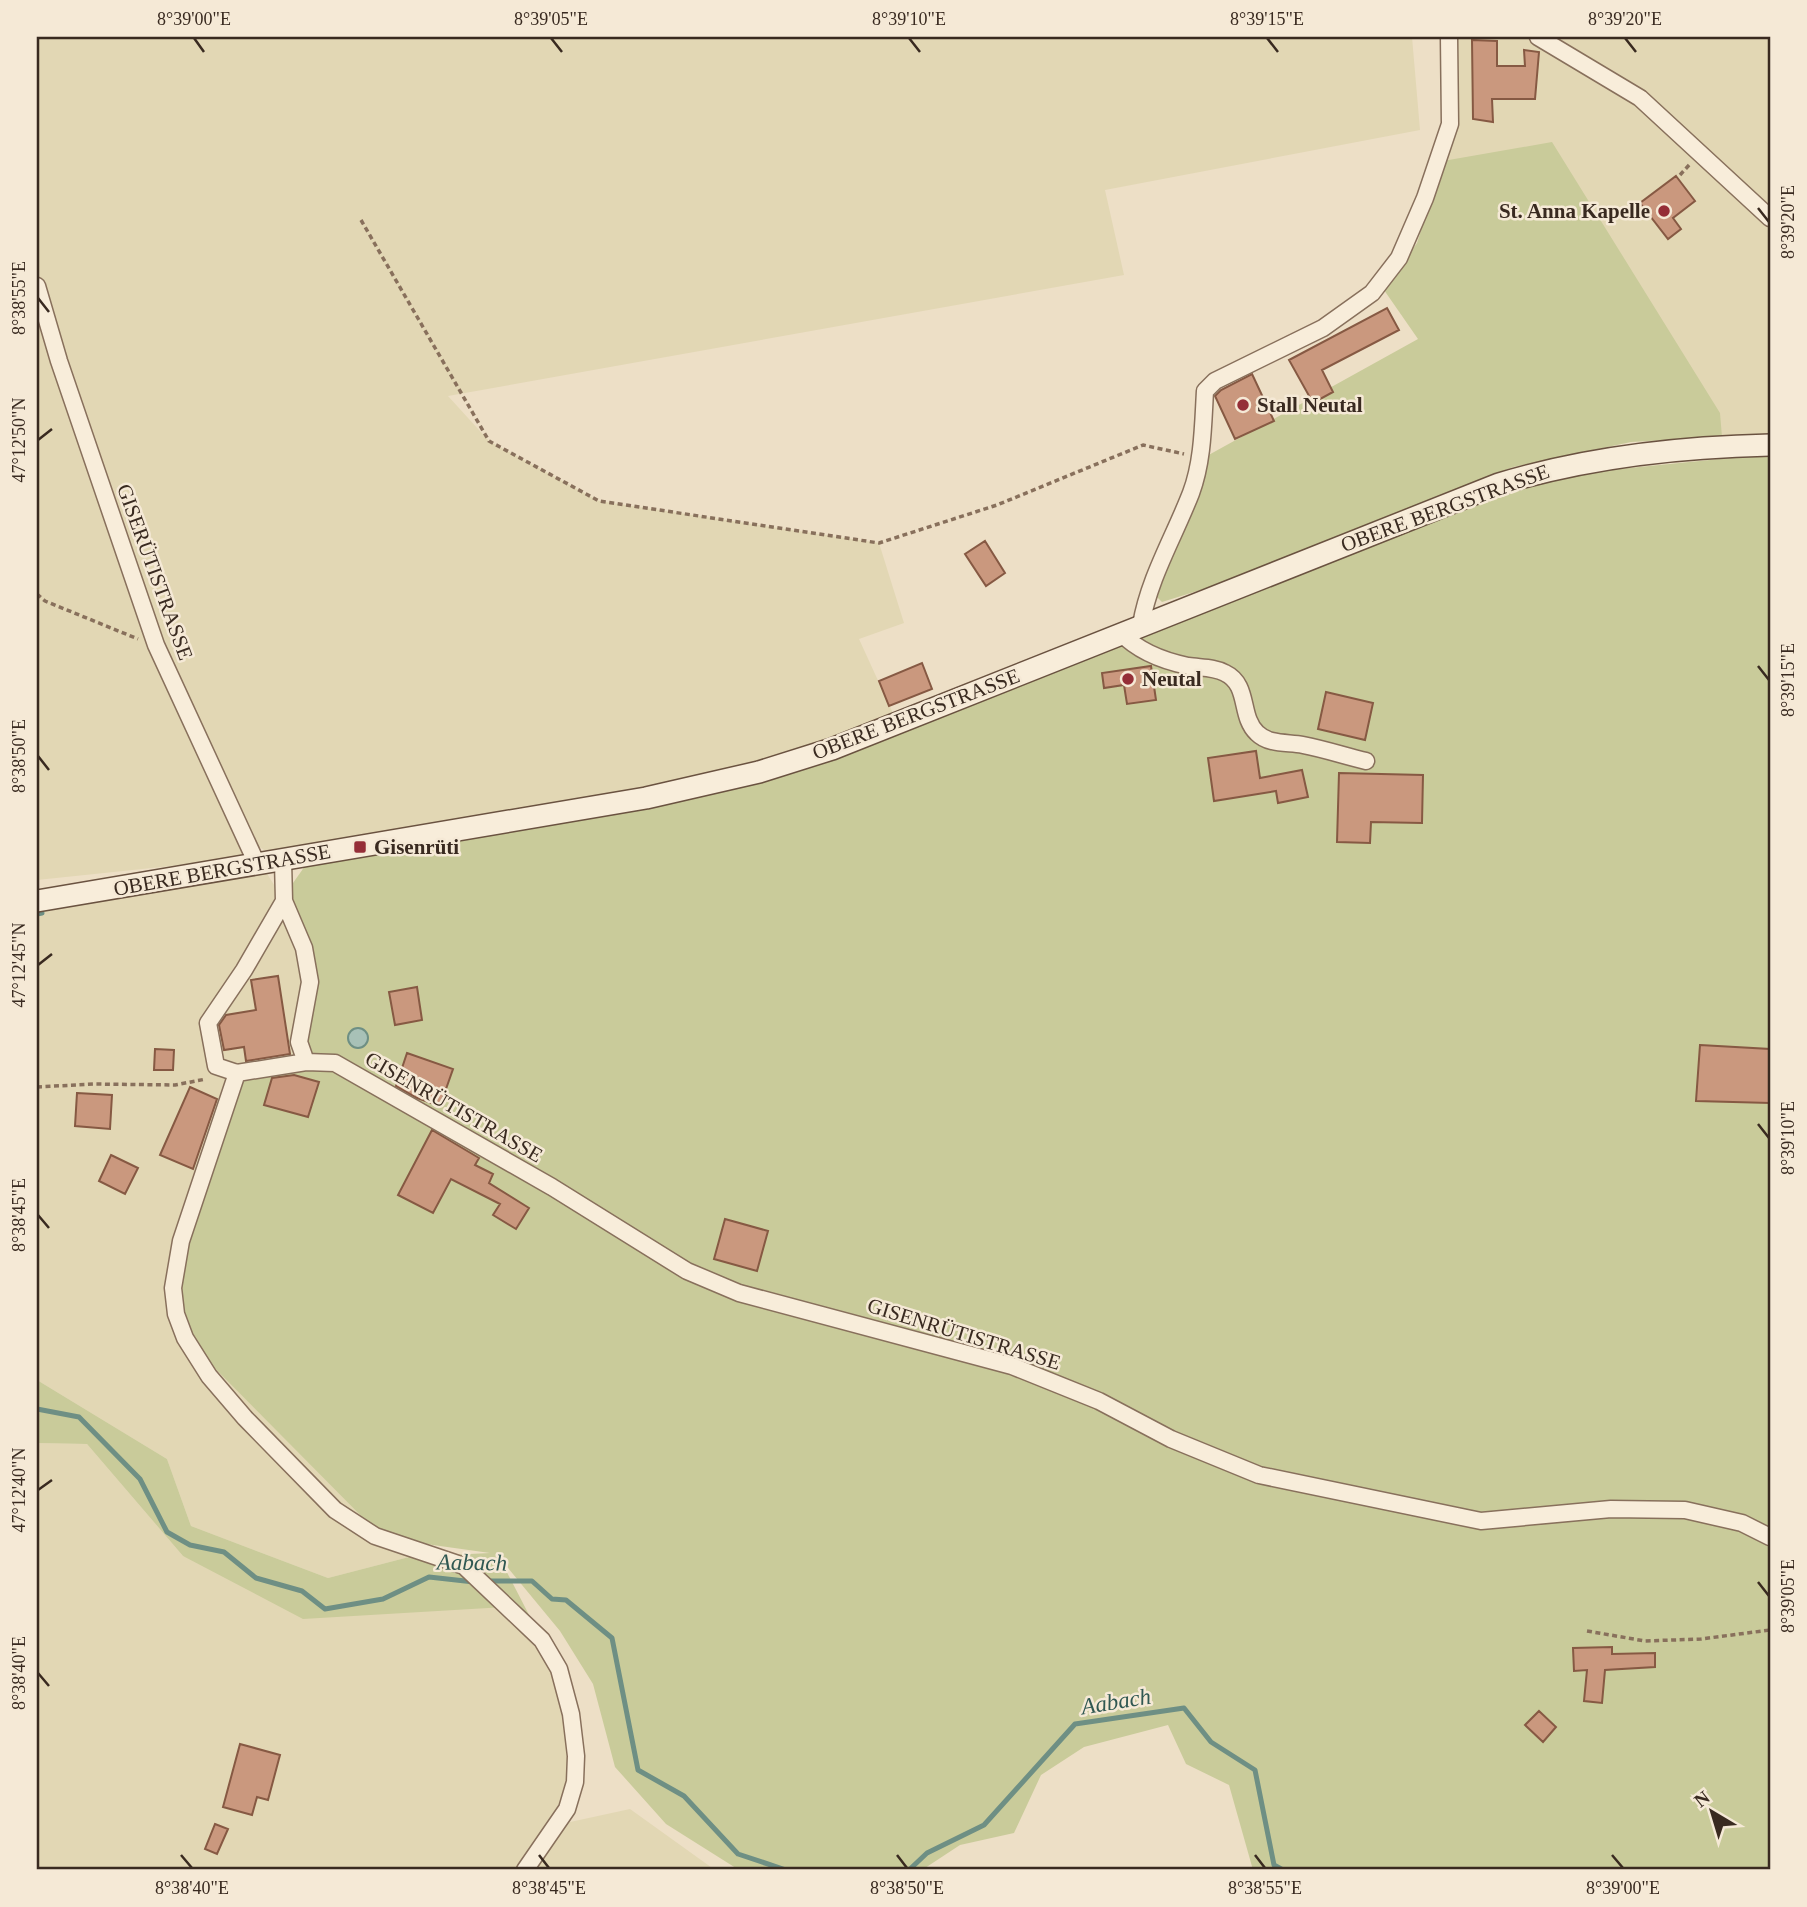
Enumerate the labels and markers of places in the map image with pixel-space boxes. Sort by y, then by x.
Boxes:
place label: St. Anna Kapelle [1499,199,1650,223]
marker: St. Anna Kapelle [1656,203,1672,219]
place label: Stall Neutal [1257,393,1363,417]
marker: Stall Neutal [1235,397,1251,413]
place label: Neutal [1142,667,1202,691]
marker: Neutal [1120,671,1136,687]
place label: Gisenrüti [374,835,459,859]
marker: Gisenrüti [352,839,368,855]

